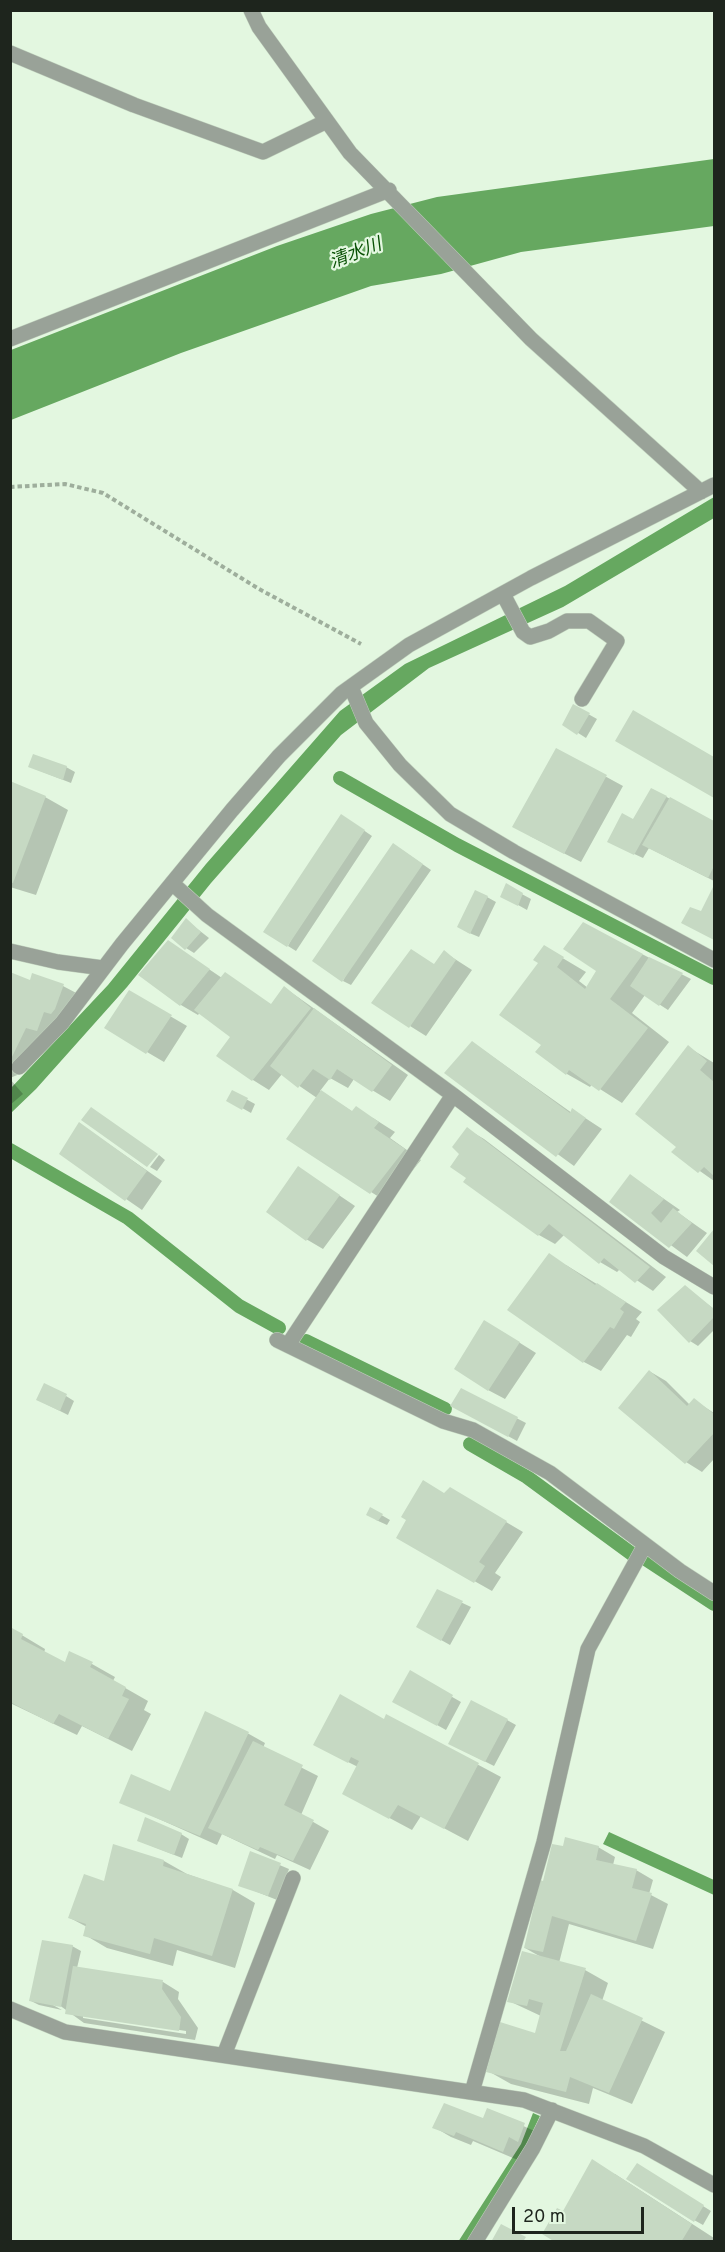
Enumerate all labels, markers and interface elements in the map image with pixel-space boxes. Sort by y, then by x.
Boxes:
water label: 清水川 [327,235,385,275]
scale bar [515,2195,647,2233]
text: 20 m [523,2206,565,2229]

